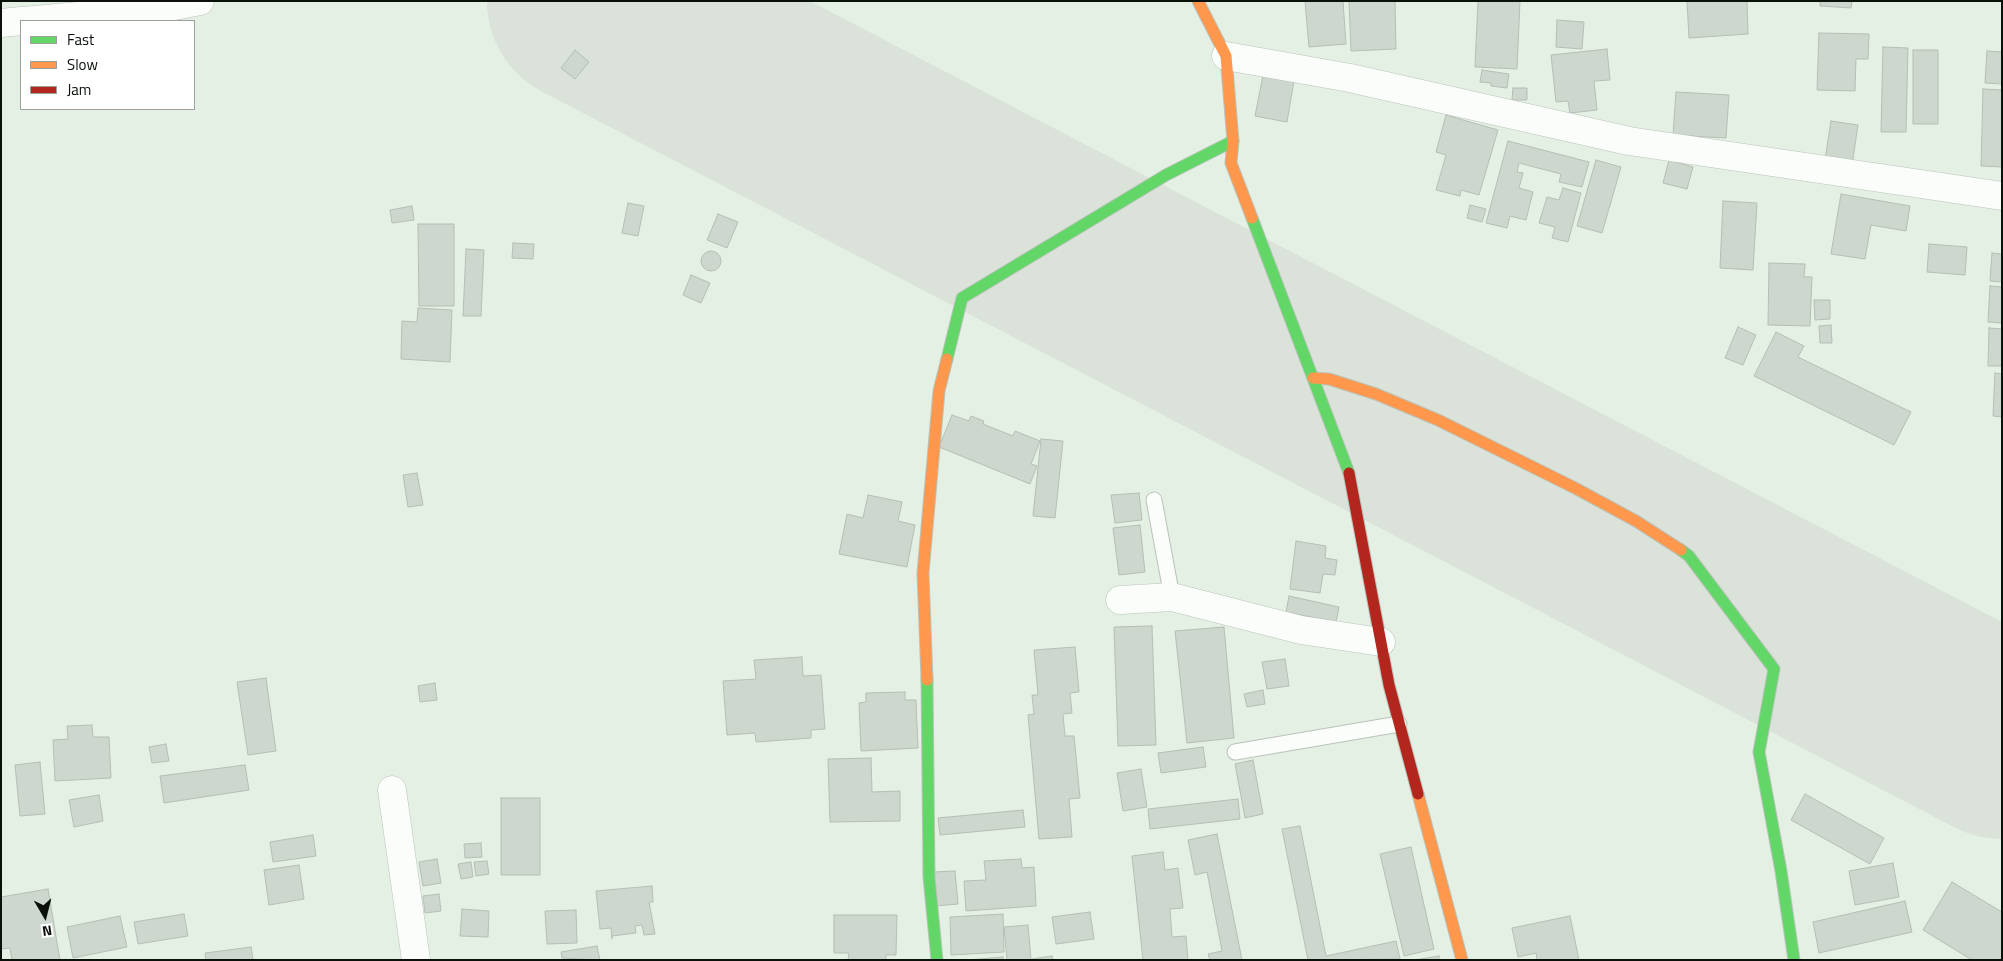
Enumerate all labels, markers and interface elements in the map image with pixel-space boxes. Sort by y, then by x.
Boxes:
legend [20,20,195,110]
text: Fast [67,28,94,51]
text: Slow [67,53,98,76]
text: Jam [67,78,91,101]
north arrow [20,891,70,941]
text: N [41,920,53,942]

